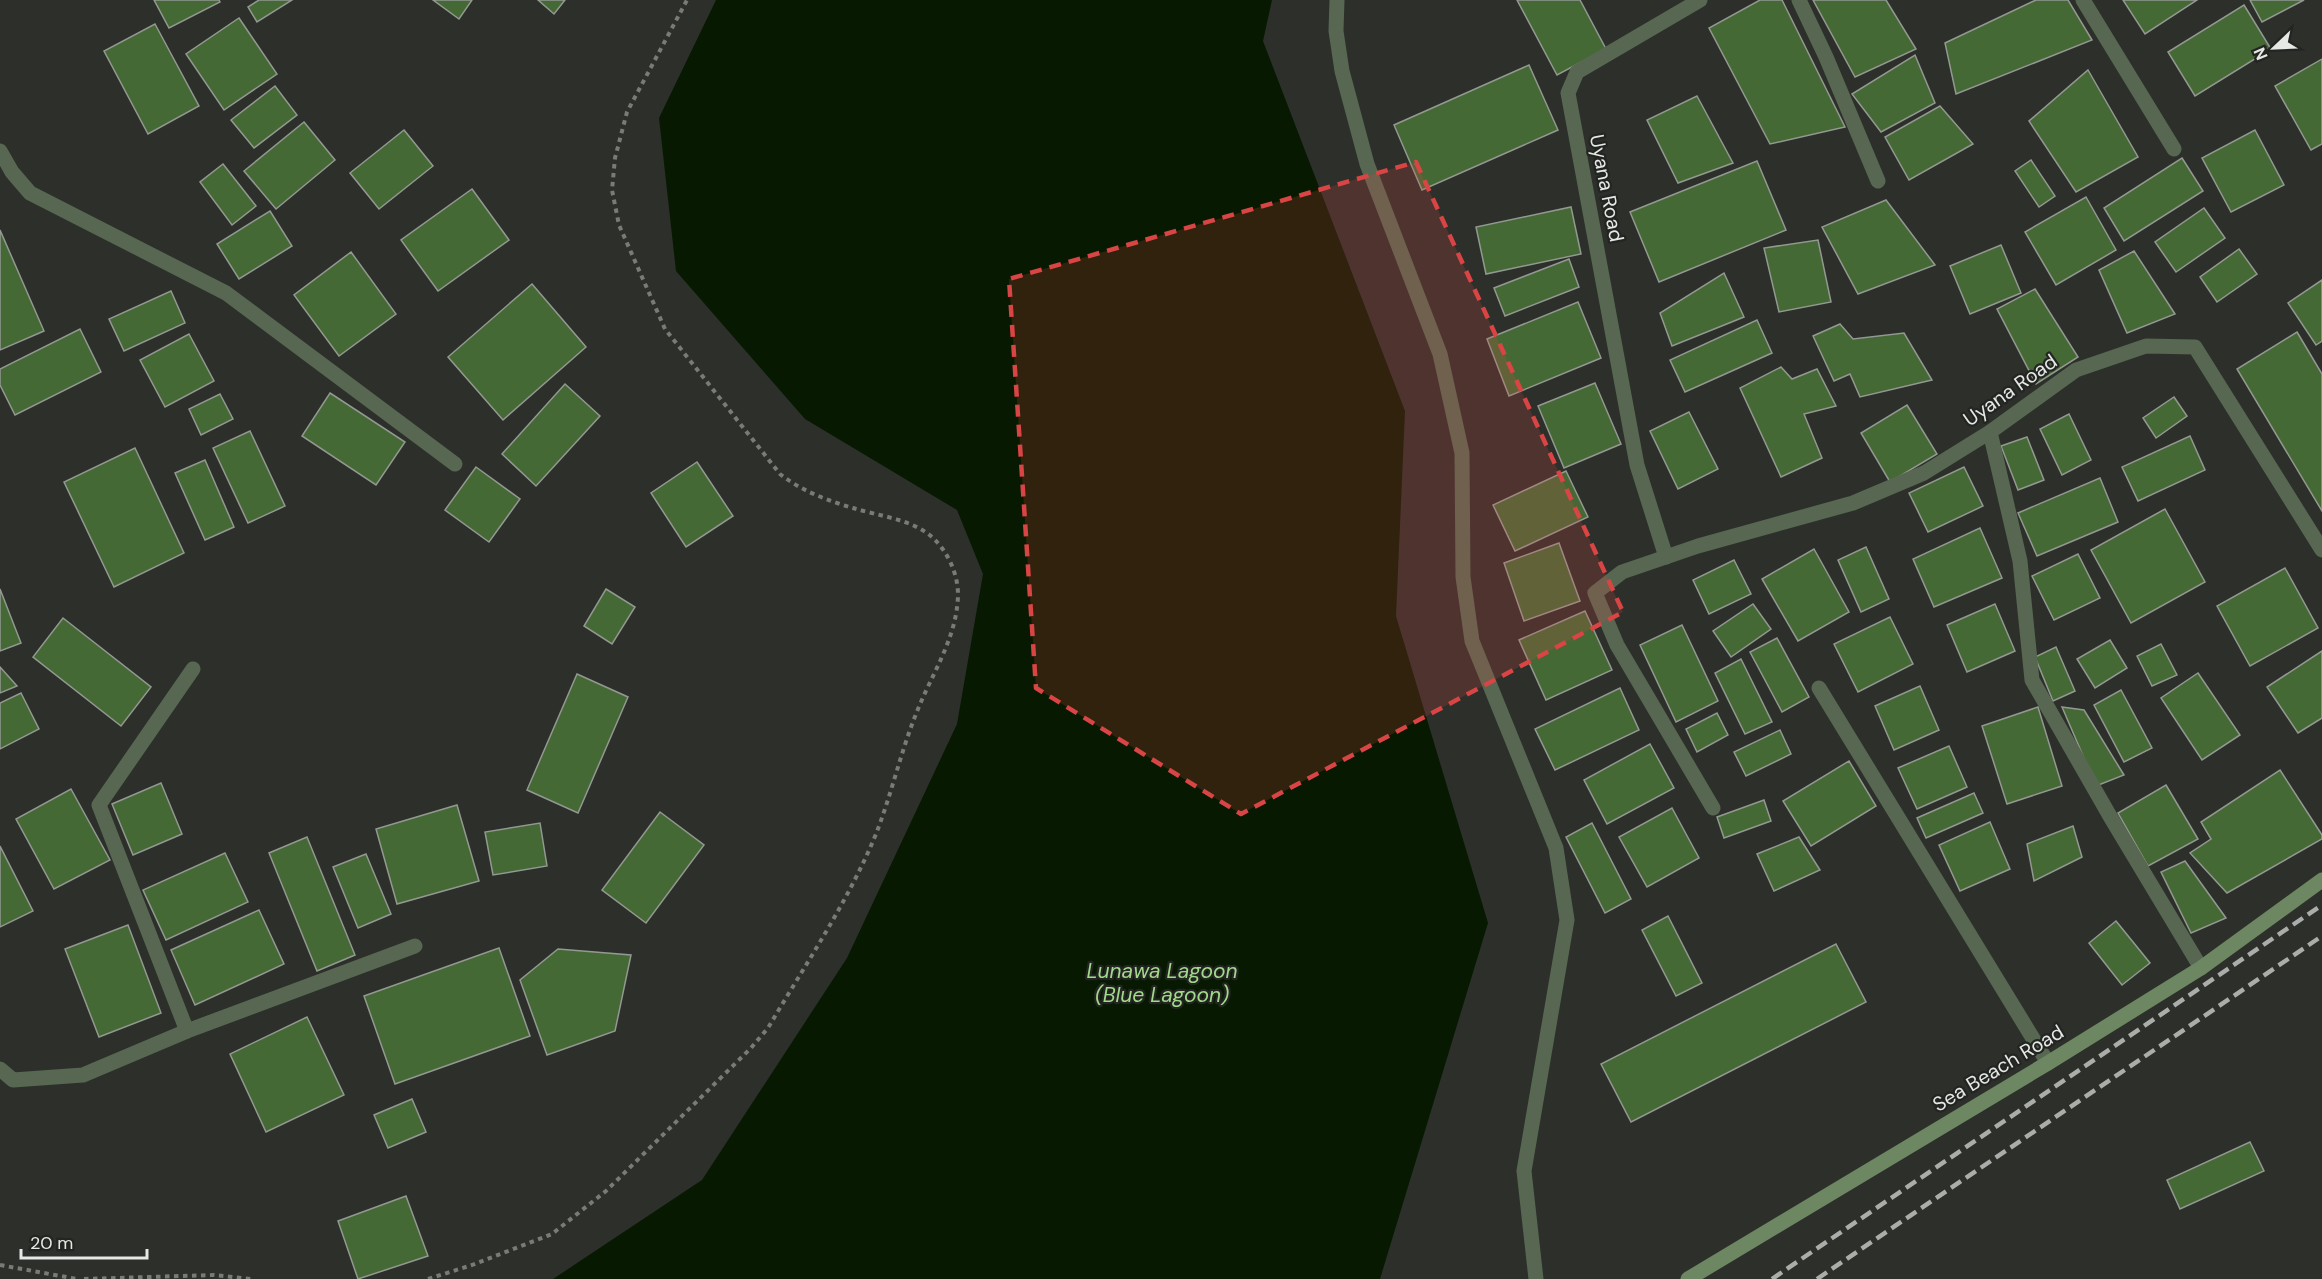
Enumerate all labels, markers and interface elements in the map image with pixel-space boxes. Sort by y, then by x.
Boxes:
north arrow [2244,18,2304,78]
text: N [2249,44,2273,63]
street label: Uyana Road [1584,132,1630,244]
street label: Uyana Road [1958,348,2062,432]
water label: Lunawa Lagoon (Blue Lagoon) [1086,957,1238,1009]
street label: Sea Beach Road [1928,1019,2068,1117]
scale bar [21,1222,147,1260]
text: 20 m [30,1231,73,1255]

